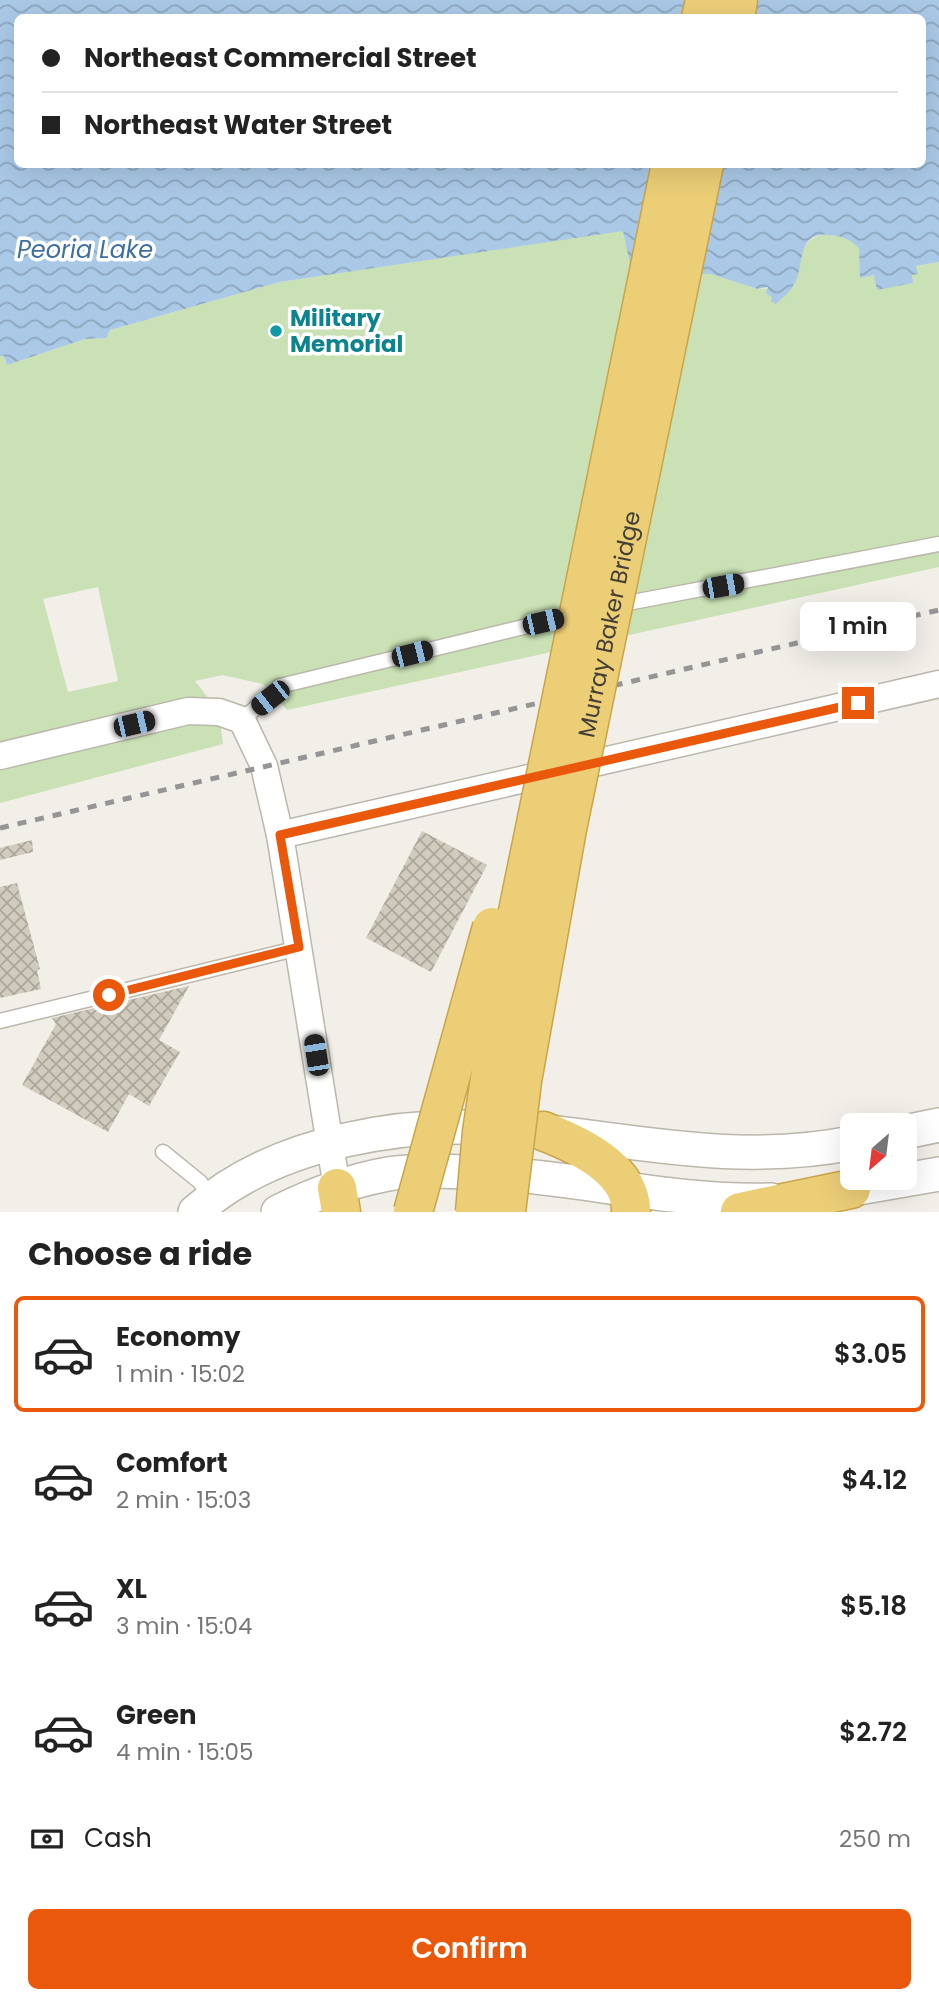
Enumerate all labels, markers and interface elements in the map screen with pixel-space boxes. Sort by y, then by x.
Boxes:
text: Northeast Commercial Street [84,40,477,76]
text: Northeast Water Street [84,107,392,143]
water label: Peoria Lake [17,233,153,266]
place label: Military Memorial [290,302,403,360]
marker: Military Memorial [268,323,284,339]
street label: Murray Baker Bridge [570,508,648,740]
car [701,572,746,600]
callout: 1 min [800,602,916,650]
car [521,607,566,637]
text: 1 min [828,610,888,642]
car [390,639,435,669]
car [247,677,294,719]
route end [842,687,874,719]
car [112,709,157,739]
route start [93,979,125,1011]
car [303,1033,330,1077]
north arrow [840,1113,917,1190]
map controls [840,1113,917,1190]
text: Choose a ride [28,1231,252,1276]
text: Economy [116,1319,240,1355]
icon: car [32,1323,95,1386]
text: $3.05 [834,1336,907,1372]
text: 1 min · 15:02 [116,1358,245,1390]
text: Comfort [116,1445,228,1481]
icon: car [32,1449,95,1512]
text: $4.12 [842,1462,907,1498]
text: 2 min · 15:03 [116,1484,251,1516]
text: XL [116,1571,147,1607]
icon: car [32,1575,95,1638]
text: $5.18 [840,1588,907,1624]
text: 3 min · 15:04 [116,1610,253,1642]
text: Green [116,1697,197,1733]
icon: car [32,1701,95,1764]
text: $2.72 [839,1714,907,1750]
text: 4 min · 15:05 [116,1736,253,1768]
icon: cash [28,1820,66,1858]
text: Cash [84,1820,152,1856]
text: 250 m [839,1823,911,1855]
button: Confirm [28,1909,911,1989]

